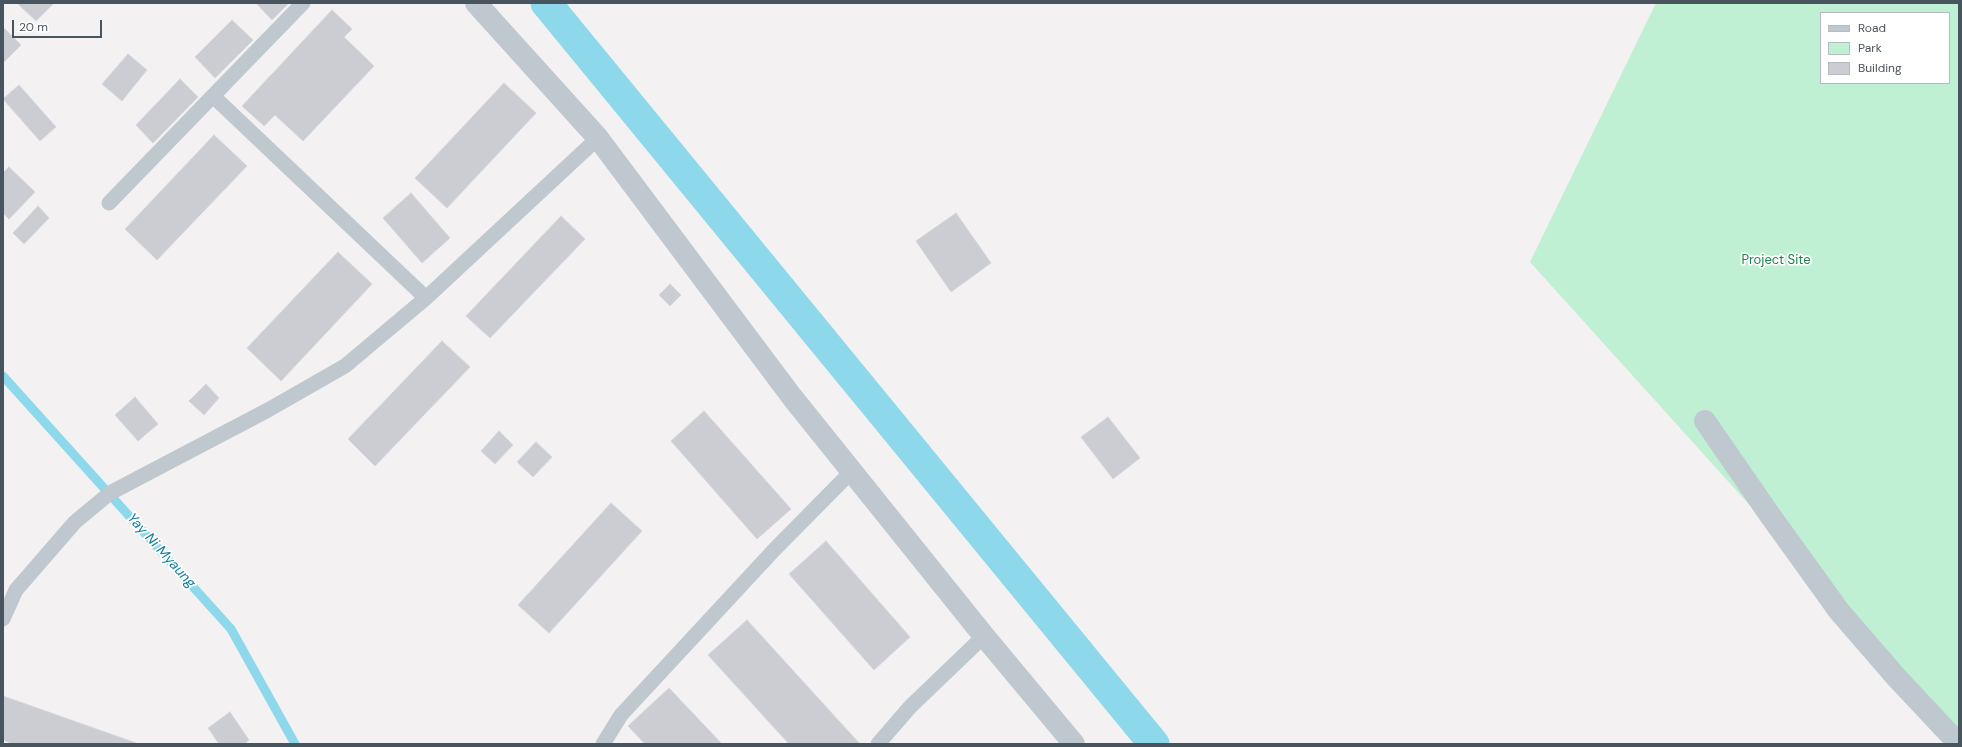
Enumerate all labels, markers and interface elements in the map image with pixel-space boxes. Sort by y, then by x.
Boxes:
scale bar [14,12,104,38]
legend [1820,12,1950,84]
text: 20 m [19,19,48,35]
text: Road [1858,20,1886,36]
text: Park [1858,40,1882,56]
text: Building [1858,60,1902,76]
park label: Project Site [1741,253,1811,269]
water label: Yay Ni Myaung [123,510,199,592]

